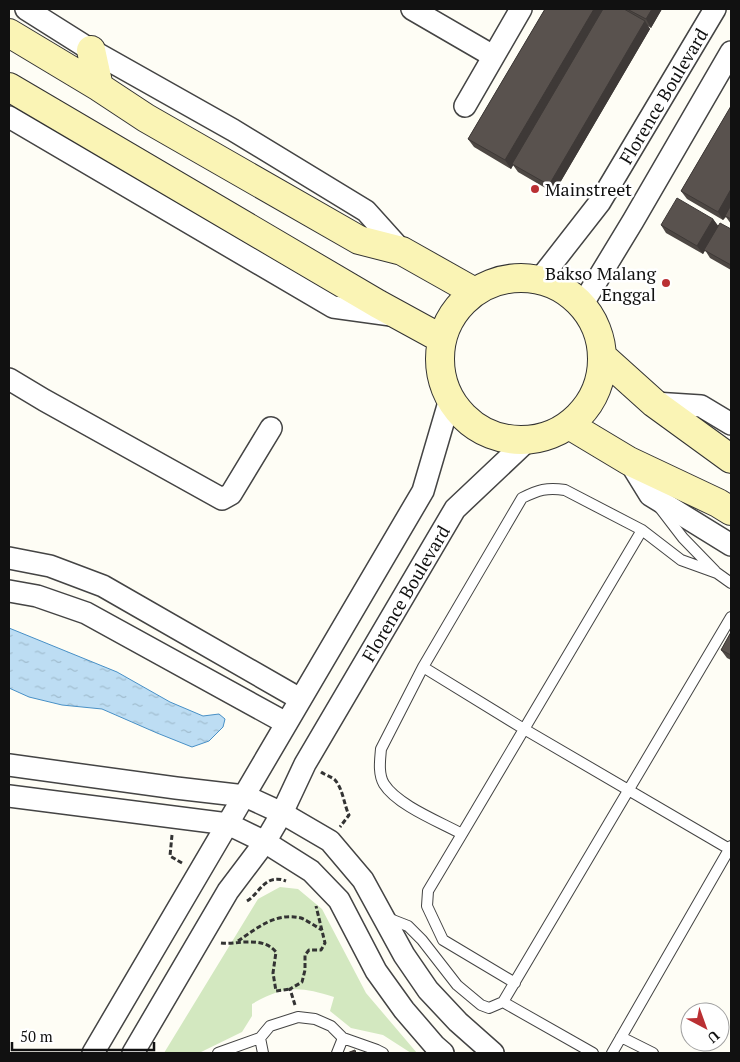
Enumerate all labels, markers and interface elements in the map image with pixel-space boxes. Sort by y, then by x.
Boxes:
street label: Florence Boulevard [613,24,713,168]
place label: Mainstreet [545,177,632,201]
marker: Mainstreet [529,183,541,195]
place label: Bakso Malang Enggal [545,261,657,306]
marker: Bakso Malang Enggal [660,277,672,289]
street label: Florence Boulevard [356,521,455,666]
north arrow [680,1002,730,1052]
scale bar [12,1020,155,1052]
text: 50 m [20,1026,53,1046]
text: U [704,1027,724,1048]

